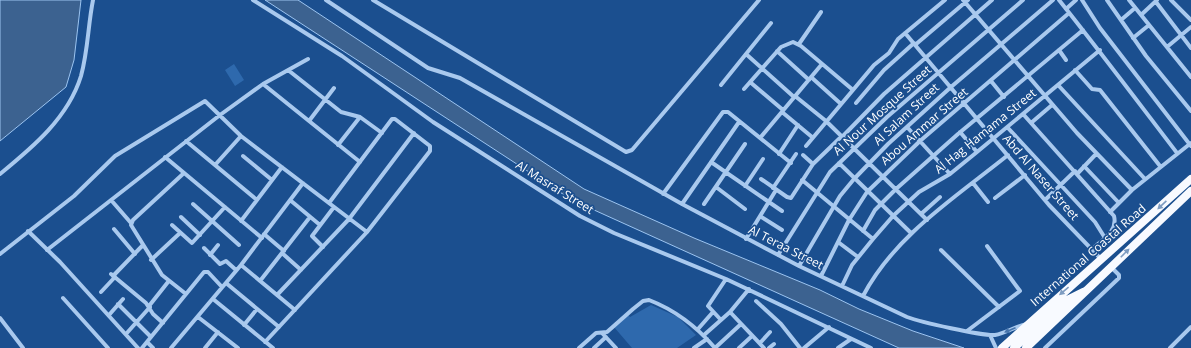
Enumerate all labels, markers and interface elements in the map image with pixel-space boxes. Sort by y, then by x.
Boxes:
street label: Al Nour Mosque Street [829,61,935,159]
street label: Al Salam Street [869,79,943,149]
street label: Abou Ammar Street [877,83,971,169]
street label: Al Hag Hamama Street [930,85,1040,177]
street label: Abd Al Naser Street [999,130,1083,224]
street label: Al Masraf Street [513,156,597,218]
street label: International Coastal Road [1026,200,1150,310]
one-way arrow [1157,201,1167,210]
street label: Al Teraa Street [746,221,826,273]
one-way arrow [1120,248,1130,258]
one-way arrow [1059,287,1070,296]
one-way arrow [1004,327,1015,333]

